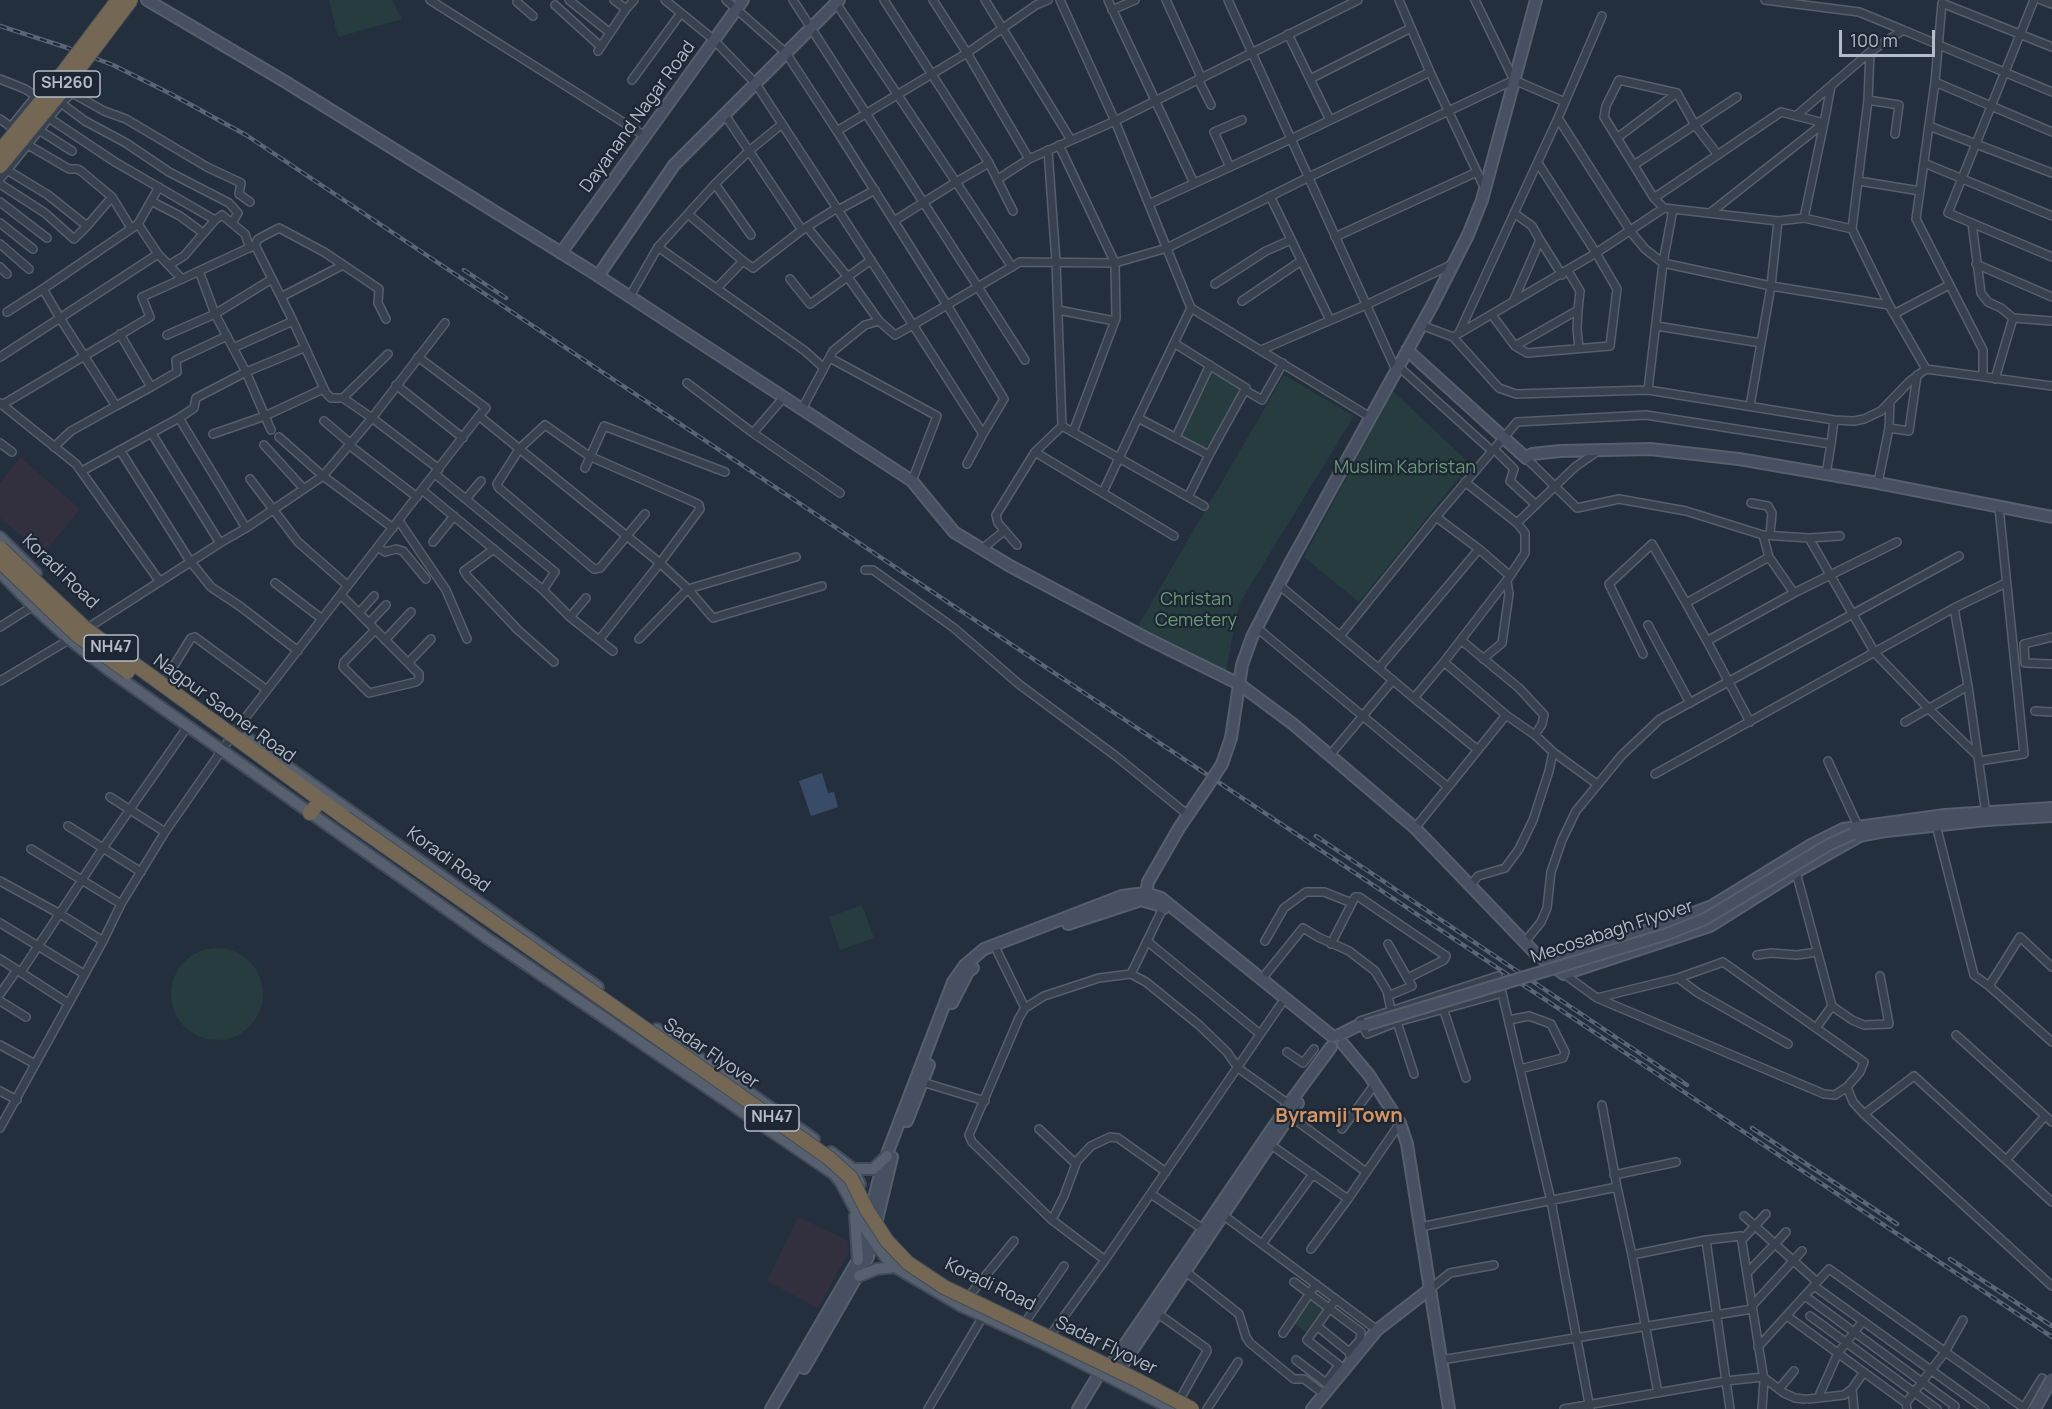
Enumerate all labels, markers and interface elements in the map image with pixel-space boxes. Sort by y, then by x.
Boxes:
scale bar [1842,18,1938,56]
text: 100 m [1850,28,1898,52]
street label: Dayanand Nagar Road [576,37,700,197]
road number: SH260 [34,71,100,97]
park label: Muslim Kabristan [1334,457,1476,479]
street label: Koradi Road [17,530,103,614]
park label: Christan Cemetery [1155,589,1237,632]
road number: NH47 [84,635,138,661]
street label: Nagpur Saoner Road [149,650,299,768]
street label: Koradi Road [402,823,494,897]
street label: Mecosabagh Flyover [1528,896,1696,968]
street label: Sadar Flyover [659,1014,763,1094]
district label: Byramji Town [1275,1104,1403,1128]
road number: NH47 [745,1105,799,1131]
street label: Koradi Road [941,1254,1039,1316]
street label: Sadar Flyover [1052,1312,1160,1380]

